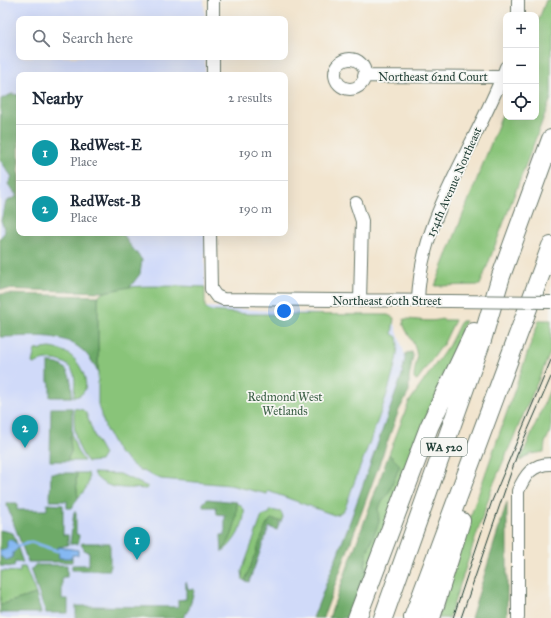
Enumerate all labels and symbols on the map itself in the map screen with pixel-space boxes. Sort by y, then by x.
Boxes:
street label: Northeast 62nd Court [378,70,488,84]
street label: 154th Avenue Northeast [423,124,485,239]
street label: Northeast 60th Street [332,294,442,308]
your location [274,301,294,321]
park label: Redmond West Wetlands [247,390,323,418]
pin: 2 [12,415,38,448]
road number: WA 520 [421,438,467,456]
pin: 1 [124,527,150,560]

